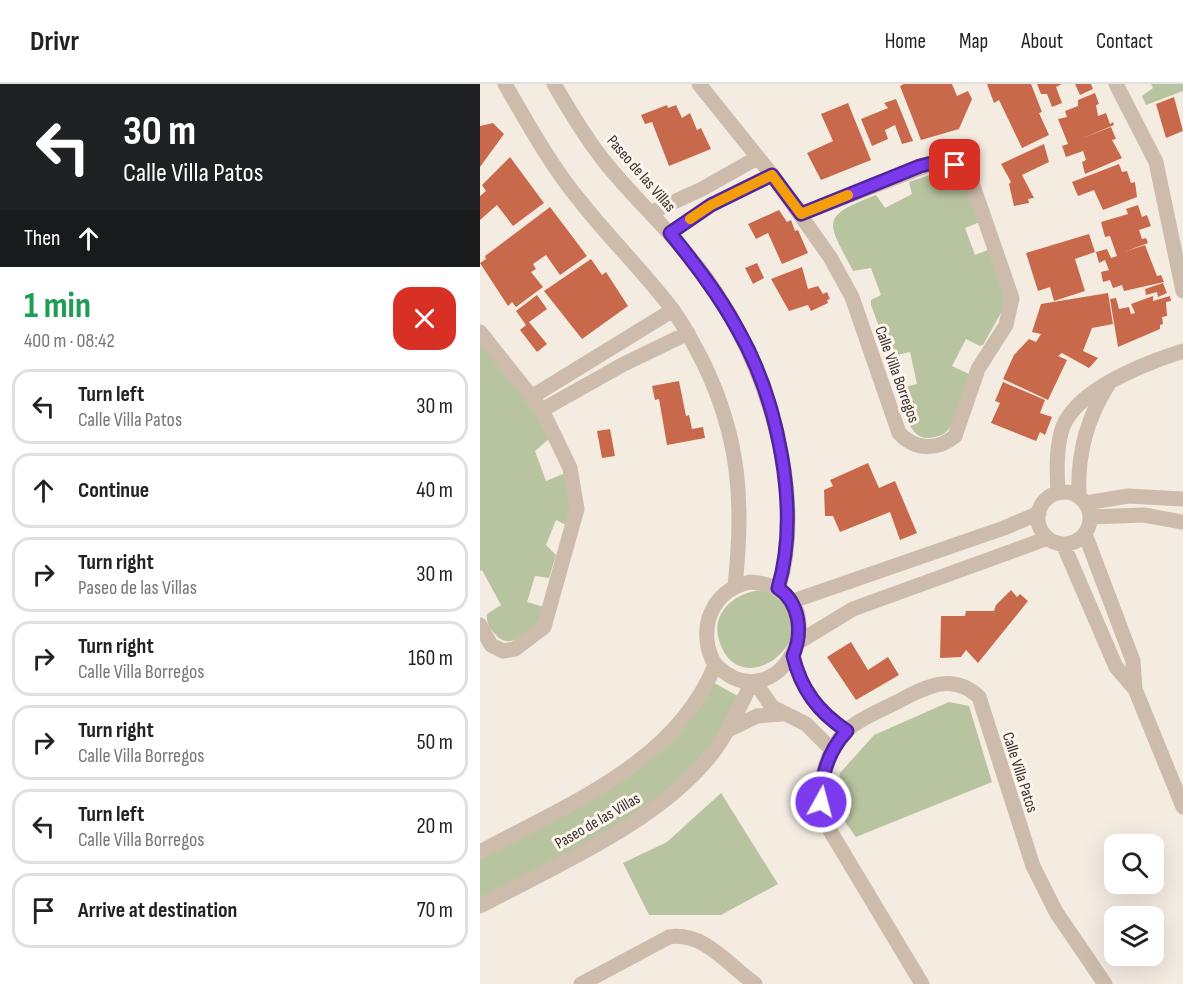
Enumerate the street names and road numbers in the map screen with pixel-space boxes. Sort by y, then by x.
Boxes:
street label: Paseo de las Villas [602,132,679,216]
street label: Calle Villa Borregos [870,324,923,426]
street label: Calle Villa Patos [998,730,1042,815]
street label: Paseo de las Villas [552,789,644,853]

